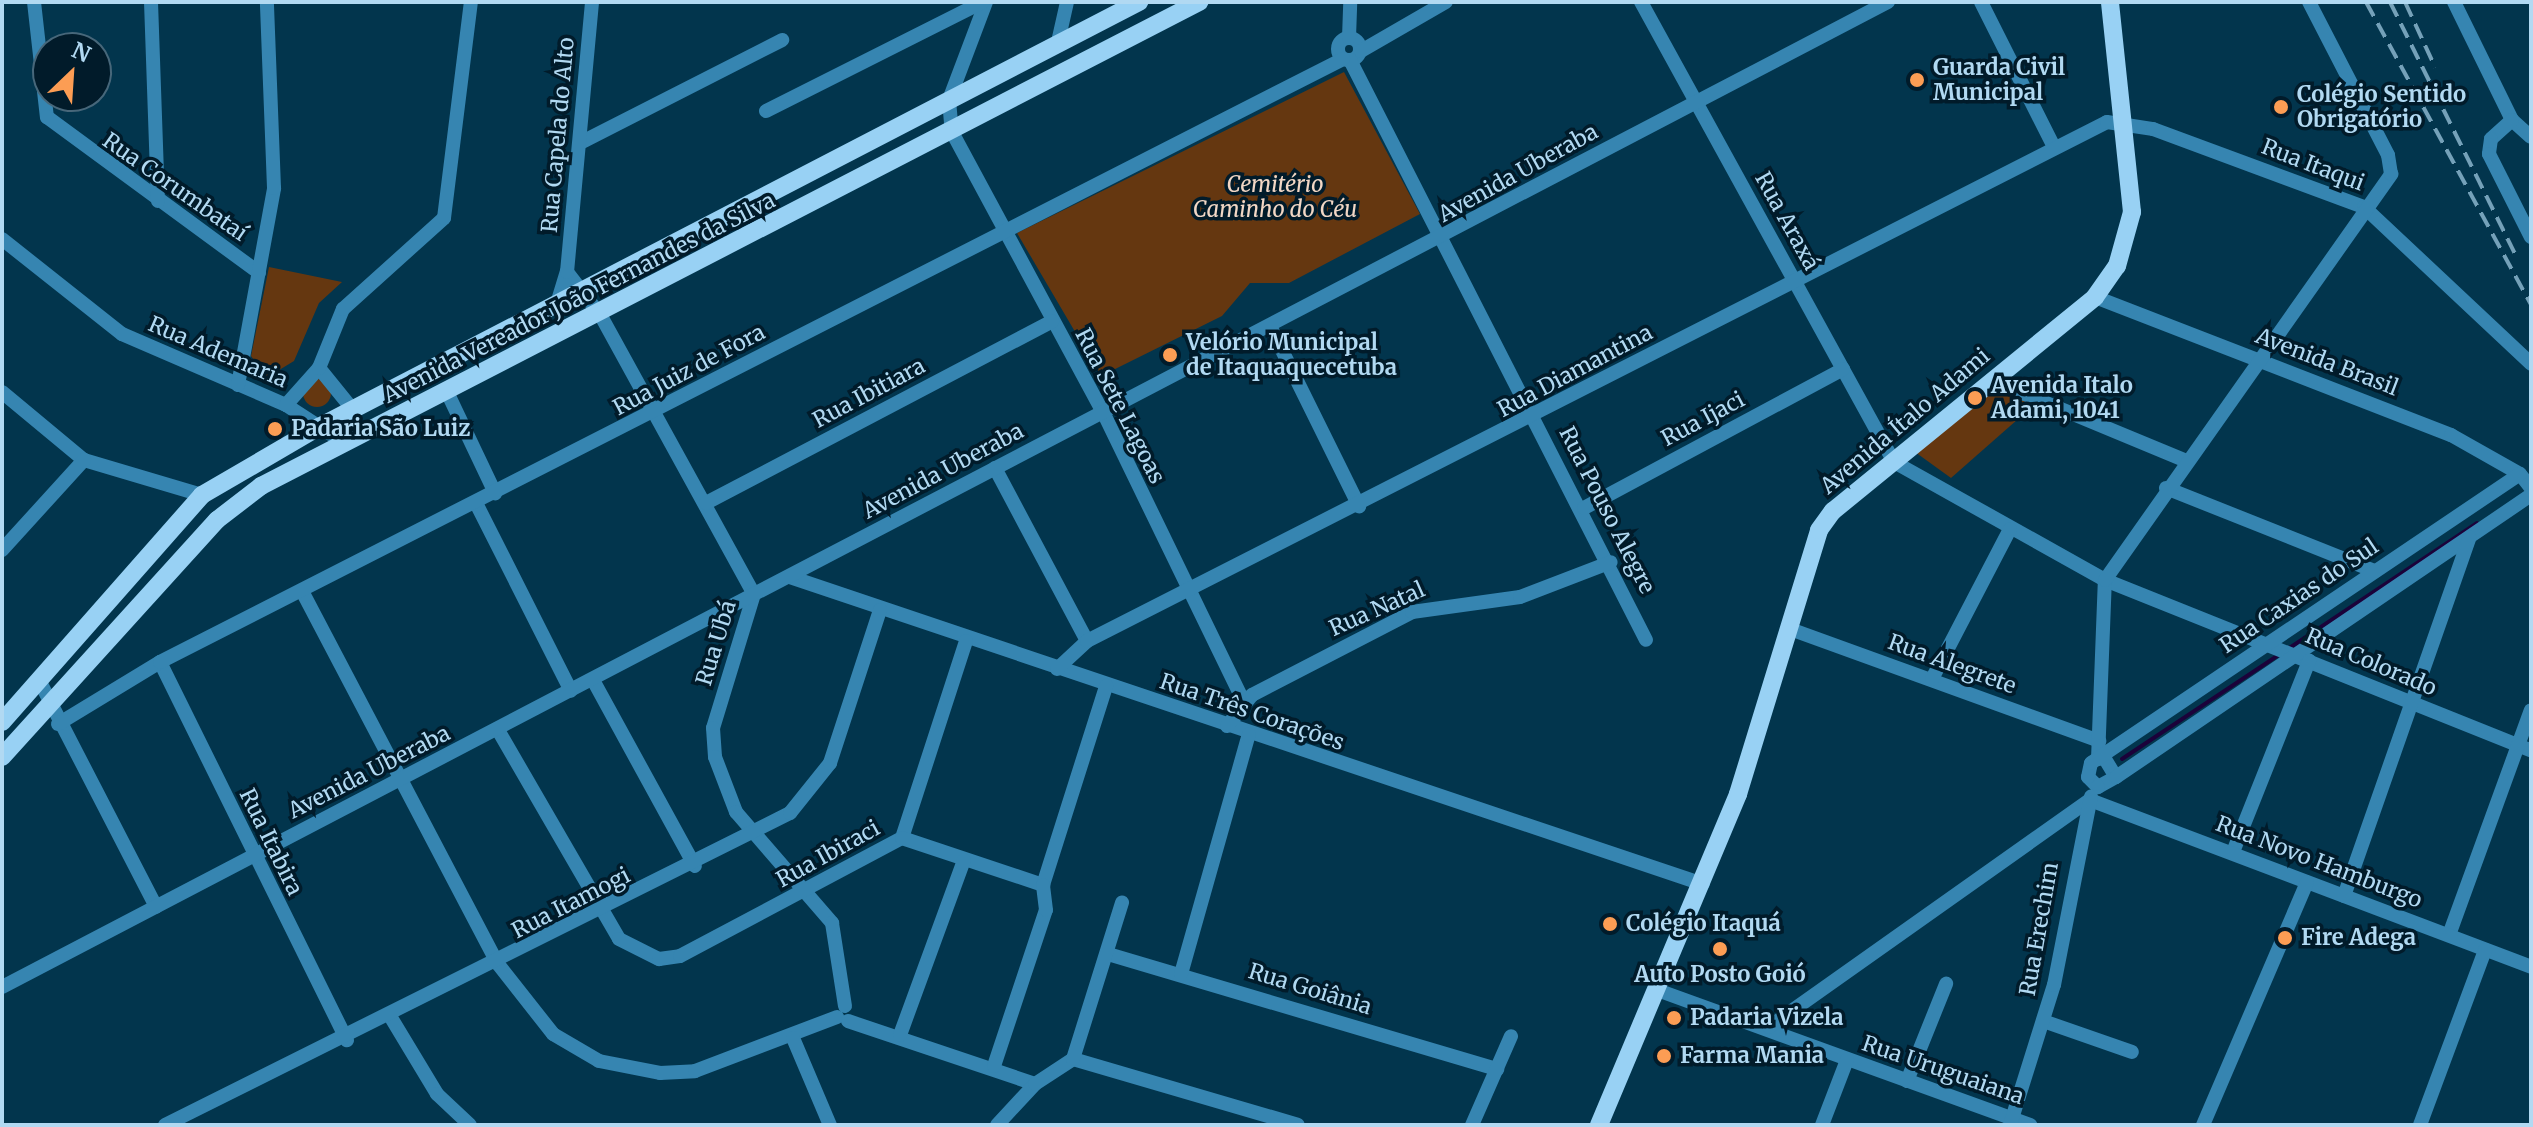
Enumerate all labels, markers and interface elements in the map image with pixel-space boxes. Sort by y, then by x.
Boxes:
north arrow [32,32,112,112]
text: N [67,36,95,68]
street label: Rua Capela do Alto [536,36,580,234]
place label: Guarda Civil Municipal [1933,54,2065,106]
marker: Guarda Civil Municipal [1908,71,1926,89]
place label: Colégio Sentido Obrigatório [2297,81,2466,132]
marker: Colégio Sentido Obrigatório [2272,98,2290,116]
street label: Avenida Uberaba [1434,118,1602,228]
street label: Rua Corumbataí [98,127,252,247]
street label: Rua Itaqui [2258,133,2368,197]
street label: Rua Araxá [1749,167,1825,275]
park label: Cemitério Caminho do Céu [1193,171,1357,222]
street label: Avenida Vereador João Fernandes da Silva [379,187,779,409]
street label: Rua Ademaria [144,311,292,393]
street label: Rua Juiz de Fora [609,319,769,421]
street label: Rua Diamantina [1493,319,1657,423]
street label: Avenida Brasil [2252,323,2402,401]
street label: Rua Sete Lagoas [1070,324,1170,488]
place label: Velório Municipal de Itaquaquecetuba [1186,329,1397,380]
street label: Avenida Ítalo Adami [1815,343,1995,499]
marker: Velório Municipal de Itaquaquecetuba [1161,346,1179,364]
street label: Rua Ibitiara [808,352,930,434]
place label: Avenida Italo Adami, 1041 [1991,372,2133,424]
street label: Rua Ijaci [1657,386,1749,452]
marker: Avenida Italo Adami, 1041 [1966,389,1984,407]
place label: Padaria São Luiz [291,416,470,442]
street label: Avenida Uberaba [858,418,1028,524]
marker: Padaria São Luiz [266,420,284,438]
street label: Rua Pouso Alegre [1554,422,1660,598]
street label: Rua Caxias do Sul [2215,533,2383,659]
street label: Rua Natal [1325,576,1429,642]
street label: Rua Ubá [691,597,741,689]
street label: Rua Colorado [2301,623,2441,701]
street label: Rua Alegrete [1884,629,2020,699]
street label: Rua Três Corações [1156,668,1348,756]
street label: Avenida Uberaba [284,720,454,824]
street label: Rua Itabira [234,784,308,900]
street label: Rua Novo Hamburgo [2212,810,2426,914]
street label: Rua Ibiraci [772,815,884,893]
street label: Rua Erechim [2014,860,2064,998]
street label: Rua Itamogi [507,862,635,944]
place label: Colégio Itaquá [1626,911,1781,937]
marker: Colégio Itaquá [1601,915,1619,933]
place label: Fire Adega [2301,925,2416,951]
marker: Fire Adega [2276,929,2294,947]
marker: Auto Posto Goió [1711,940,1729,958]
street label: Rua Goiânia [1245,958,1375,1020]
place label: Auto Posto Goió [1634,962,1806,988]
place label: Padaria Vizela [1690,1005,1843,1031]
marker: Padaria Vizela [1665,1009,1683,1027]
street label: Rua Uruguaiana [1859,1030,2027,1110]
place label: Farma Mania [1680,1043,1824,1069]
marker: Farma Mania [1655,1047,1673,1065]

